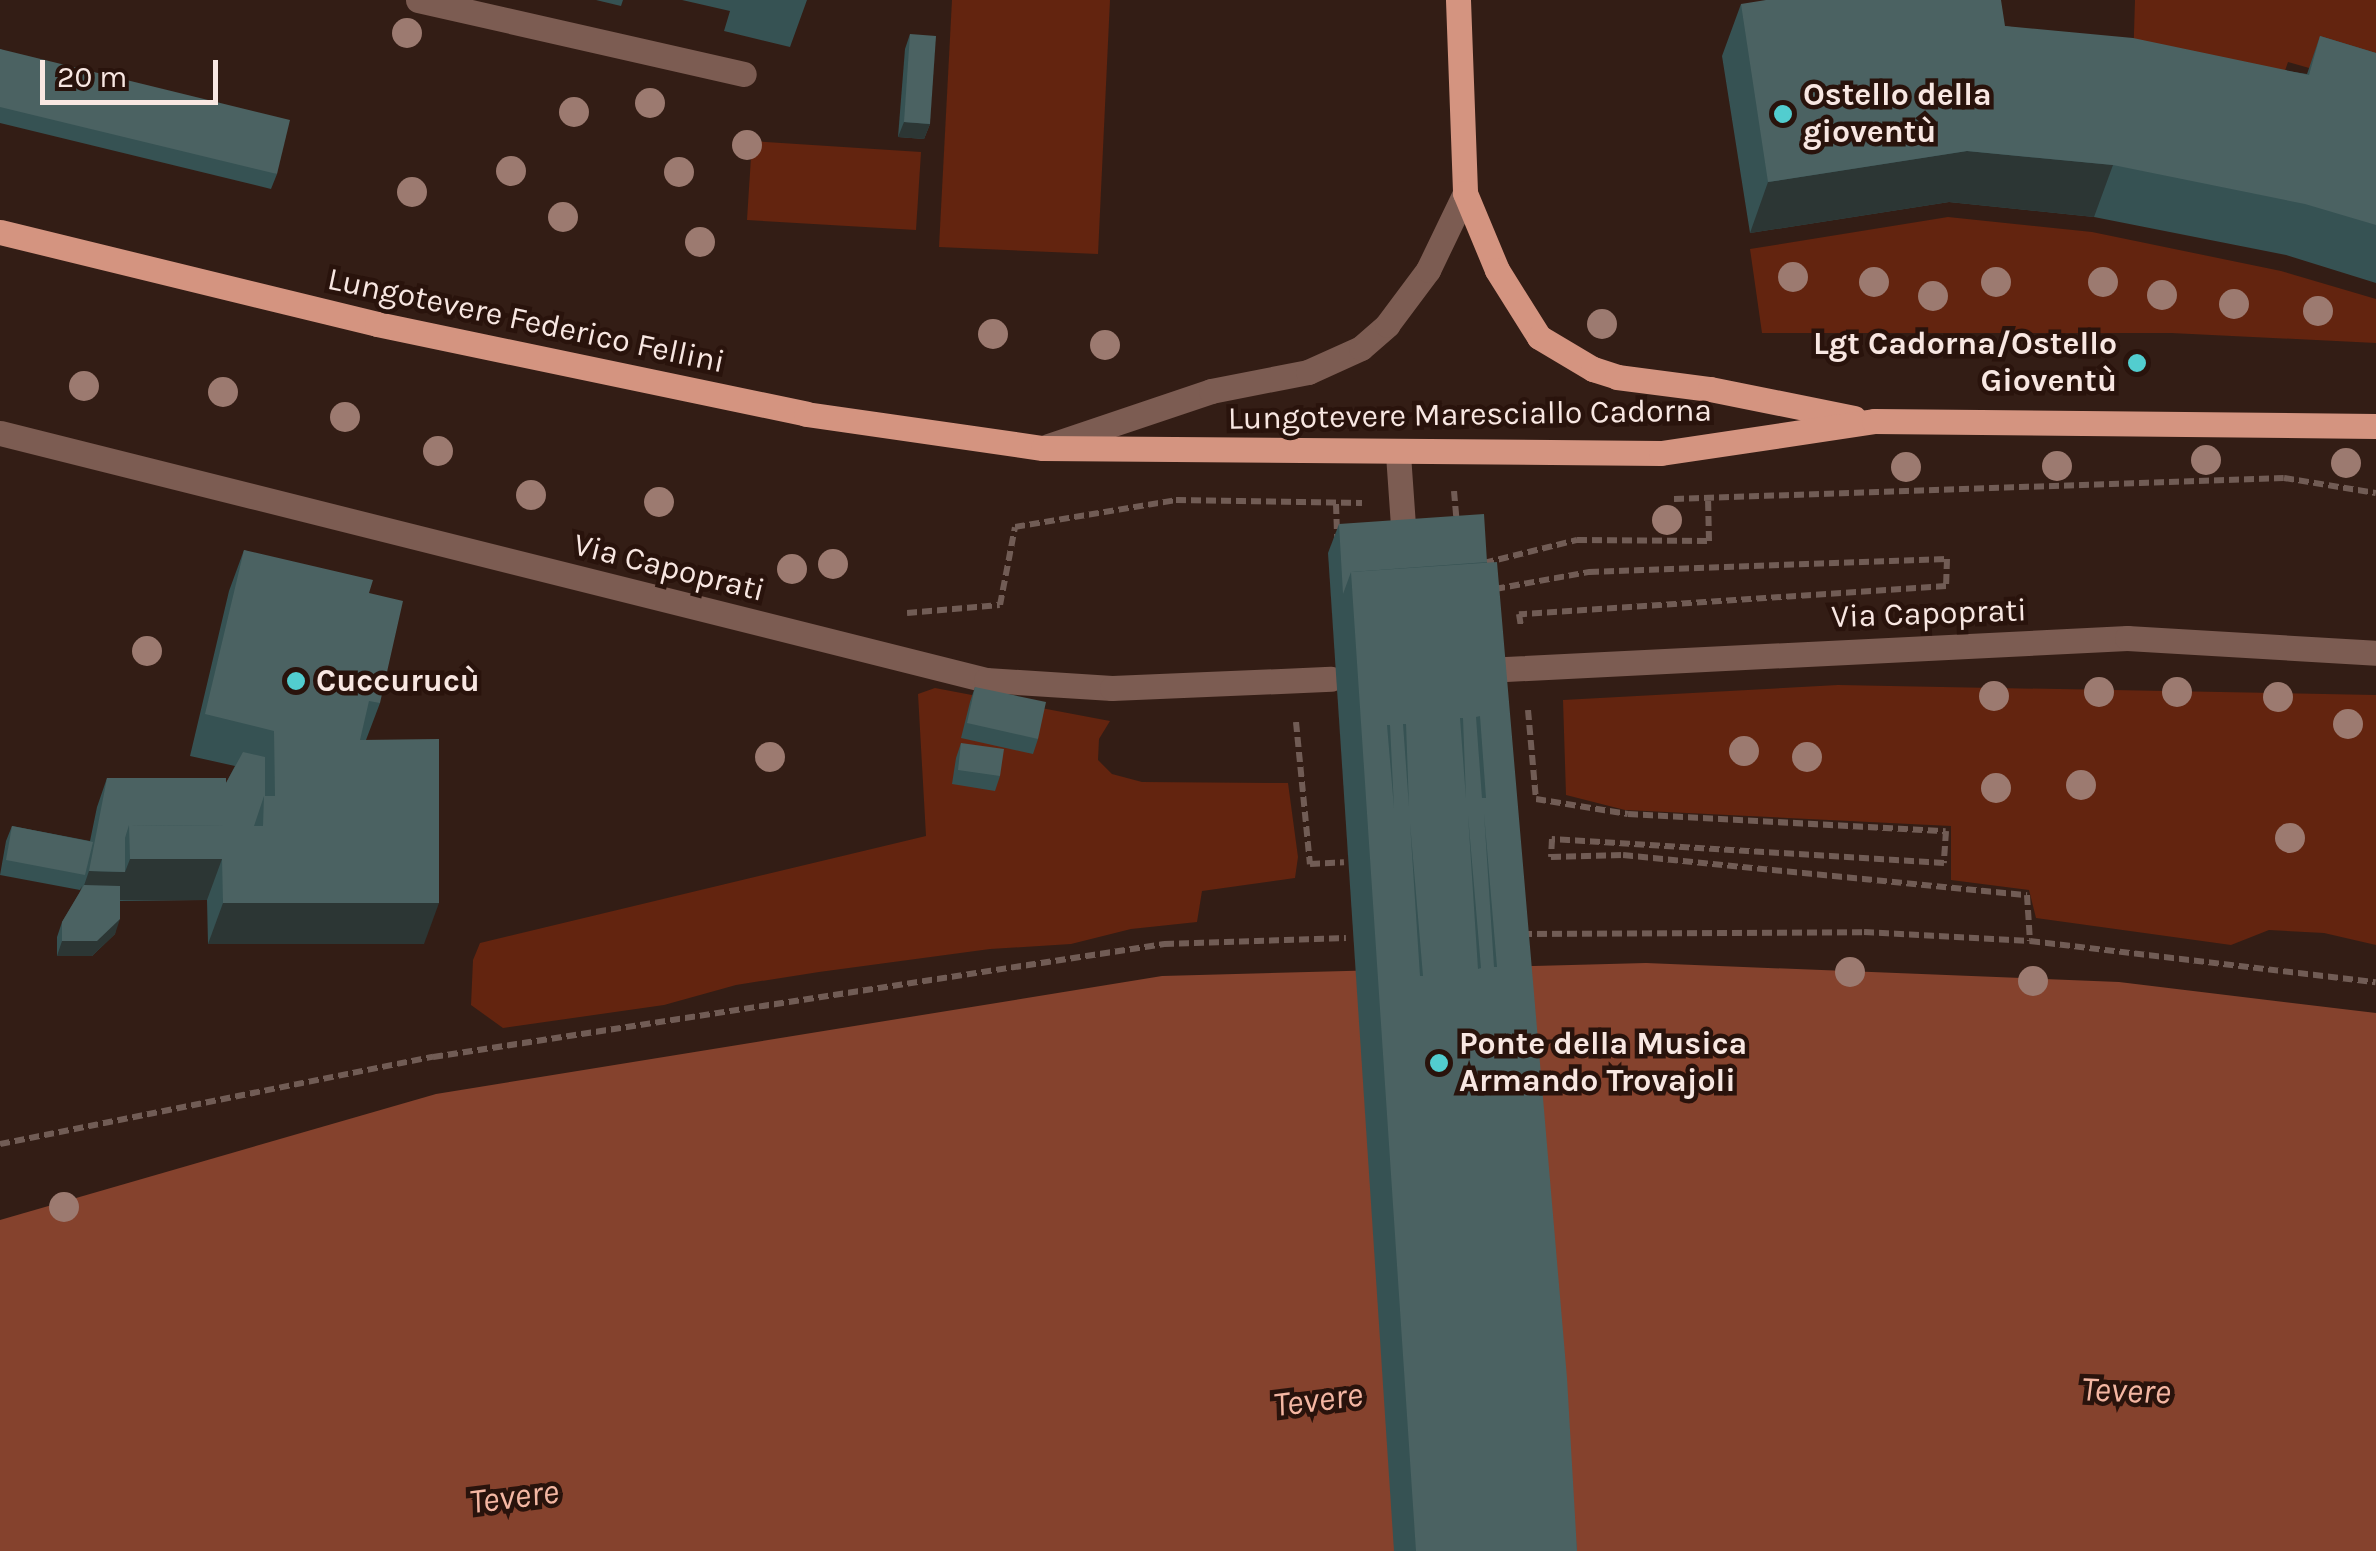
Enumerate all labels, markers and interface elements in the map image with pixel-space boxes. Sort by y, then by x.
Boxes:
scale bar [45,40,222,102]
text: 20 m [57,59,127,95]
place label: Ostello della gioventù [1803,77,1992,152]
marker: Ostello della gioventù [1772,103,1794,125]
street label: Lungotevere Federico Fellini [324,260,728,382]
place label: Lgt Cadorna/Ostello Gioventù [1813,326,2117,401]
marker: Lgt Cadorna/Ostello Gioventù [2126,352,2148,374]
street label: Lungotevere Maresciallo Cadorna [1228,392,1712,438]
street label: Via Capoprati [569,526,769,610]
street label: Via Capoprati [1831,591,2027,637]
place label: Cuccurucù [316,662,480,700]
marker: Cuccurucù [285,670,307,692]
place label: Ponte della Musica Armando Trovajoli [1459,1026,1747,1101]
marker: Ponte della Musica Armando Trovajoli [1428,1052,1450,1074]
water label: Tevere [2080,1368,2172,1414]
water label: Tevere [1271,1374,1365,1426]
water label: Tevere [467,1471,561,1523]

